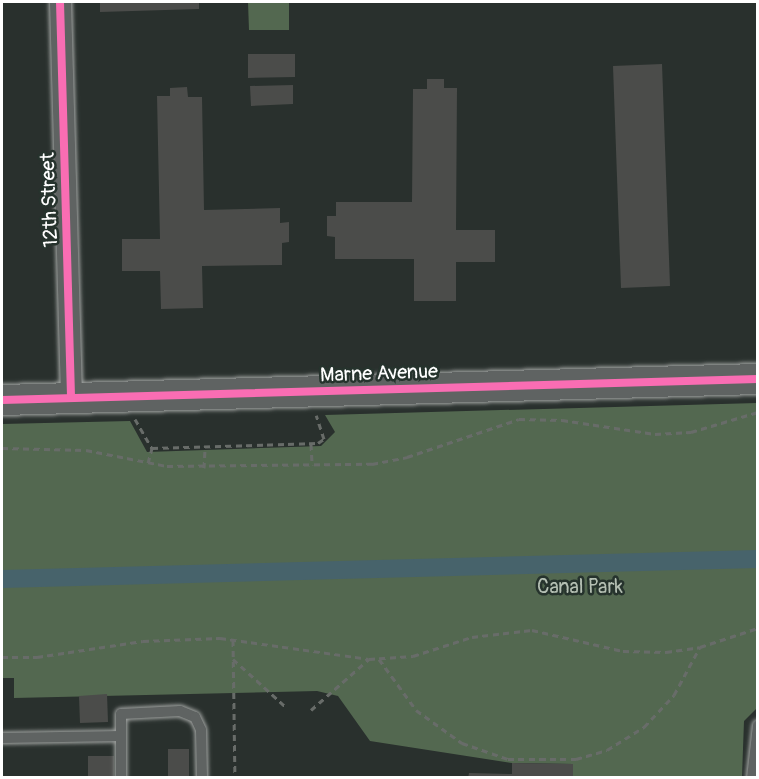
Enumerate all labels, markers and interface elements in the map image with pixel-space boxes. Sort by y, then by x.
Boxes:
street label: 12th Street [35,152,63,248]
street label: Marne Avenue [320,359,438,387]
park label: Canal Park [537,574,623,598]

